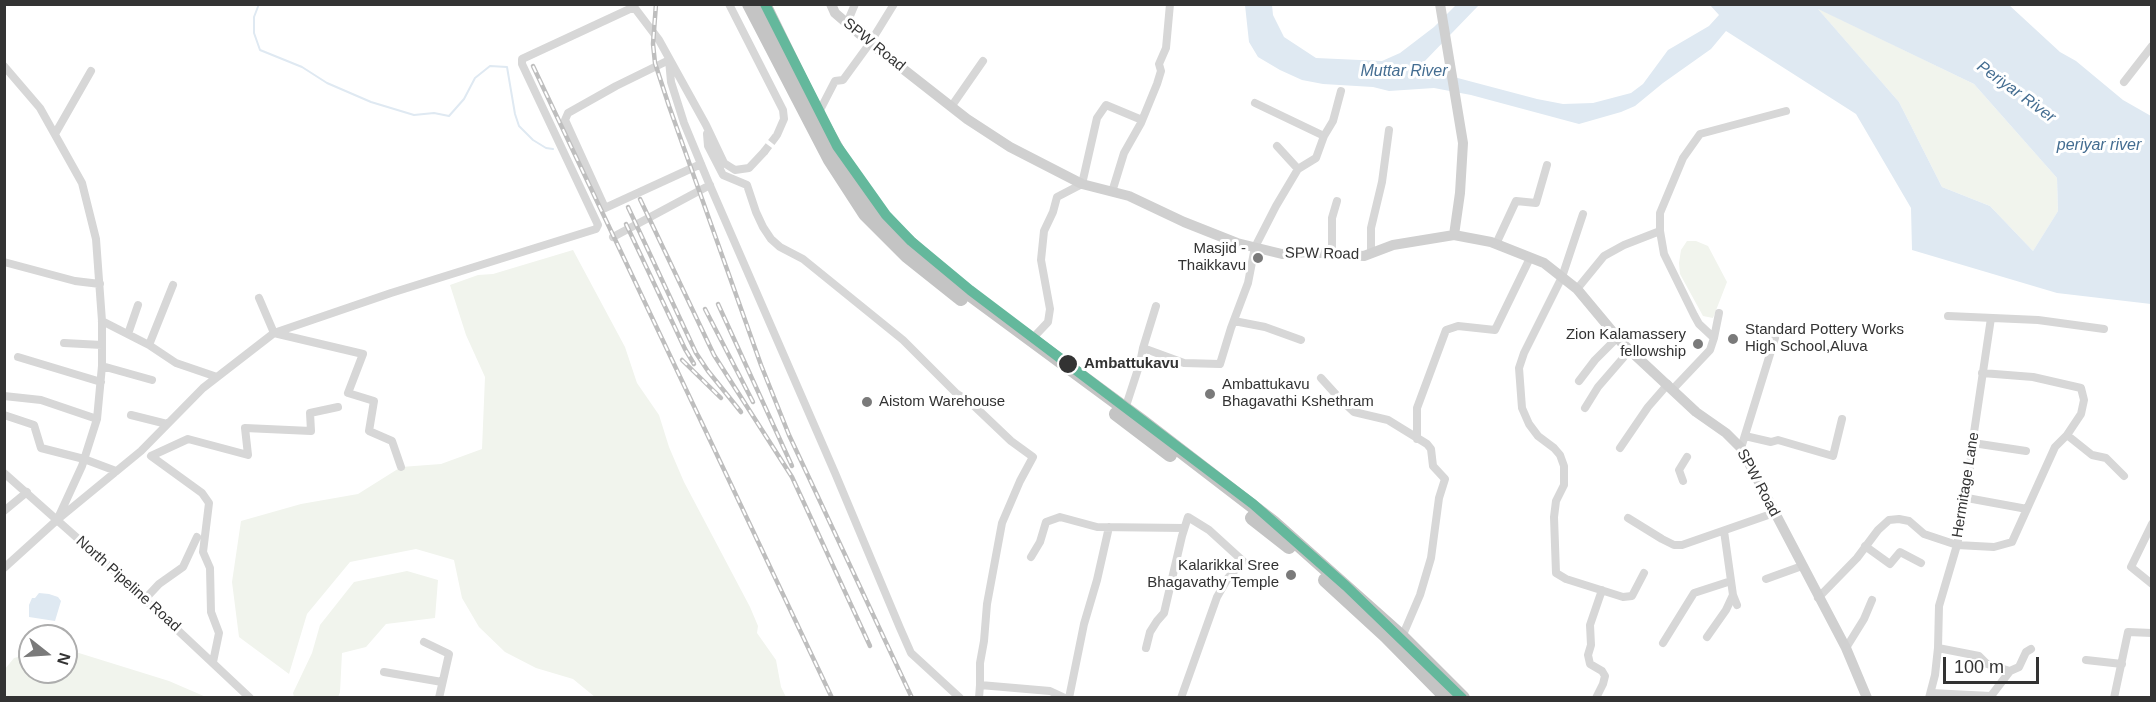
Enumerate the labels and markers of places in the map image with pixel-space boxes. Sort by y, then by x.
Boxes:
place label: Masjid - Thaikkavu [1178,240,1246,275]
marker: Masjid - Thaikkavu [1251,251,1265,265]
place label: Standard Pottery Works High School,Aluva [1745,321,1904,356]
place label: Zion Kalamassery fellowship [1566,326,1686,361]
marker: Standard Pottery Works High School,Aluva [1726,332,1740,346]
marker: Zion Kalamassery fellowship [1691,337,1705,351]
marker: Ambattukavu [1057,353,1079,375]
place label: Ambattukavu [1084,355,1179,373]
place label: Ambattukavu Bhagavathi Kshethram [1222,376,1374,411]
marker: Ambattukavu Bhagavathi Kshethram [1203,387,1217,401]
place label: Aistom Warehouse [879,393,1005,411]
marker: Aistom Warehouse [860,395,874,409]
place label: Kalarikkal Sree Bhagavathy Temple [1147,557,1279,592]
marker: Kalarikkal Sree Bhagavathy Temple [1284,568,1298,582]

